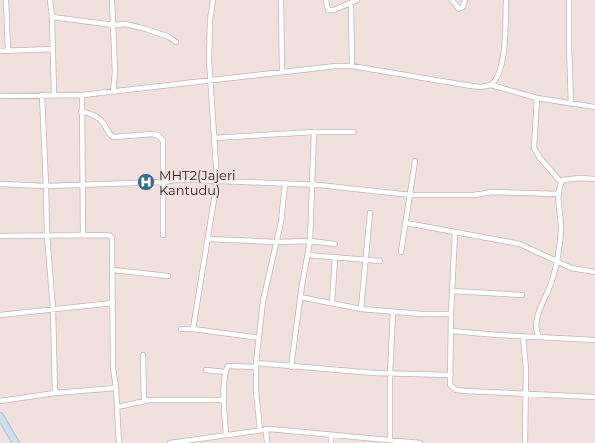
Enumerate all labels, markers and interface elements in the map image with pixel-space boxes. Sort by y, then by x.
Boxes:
place label: MHT2(Jajeri Kantudu) [159,167,236,198]
hospital icon: MHT2(Jajeri Kantudu) [136,172,156,192]

